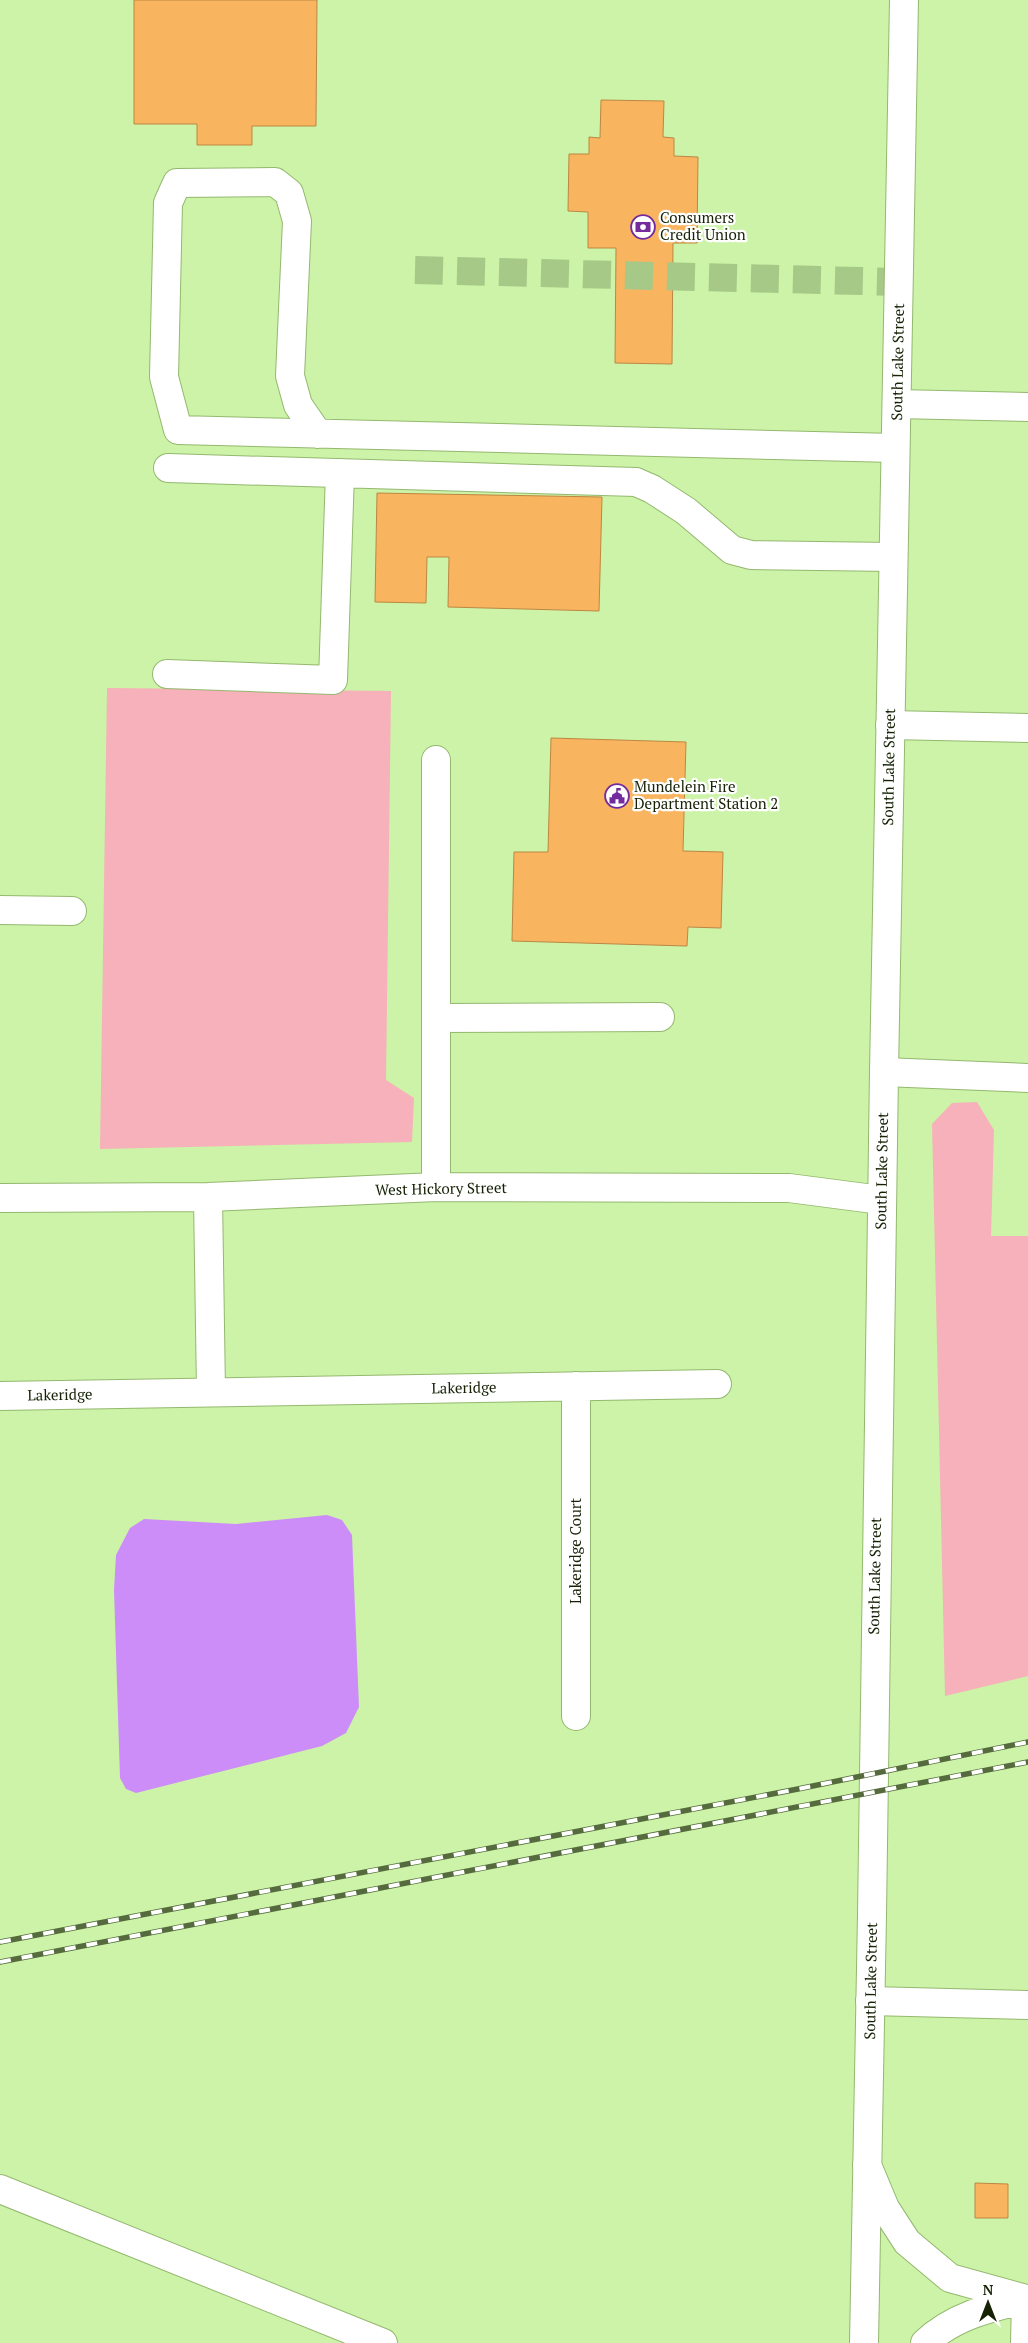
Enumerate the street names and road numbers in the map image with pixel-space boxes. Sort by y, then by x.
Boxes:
street label: South Lake Street [886,303,908,421]
street label: South Lake Street [877,708,899,826]
street label: South Lake Street [870,1112,892,1230]
street label: West Hickory Street [375,1177,507,1199]
street label: Lakeridge [431,1376,497,1398]
street label: Lakeridge [27,1383,93,1405]
street label: Lakeridge Court [565,1498,585,1604]
street label: South Lake Street [863,1517,885,1635]
street label: South Lake Street [859,1922,881,2040]

